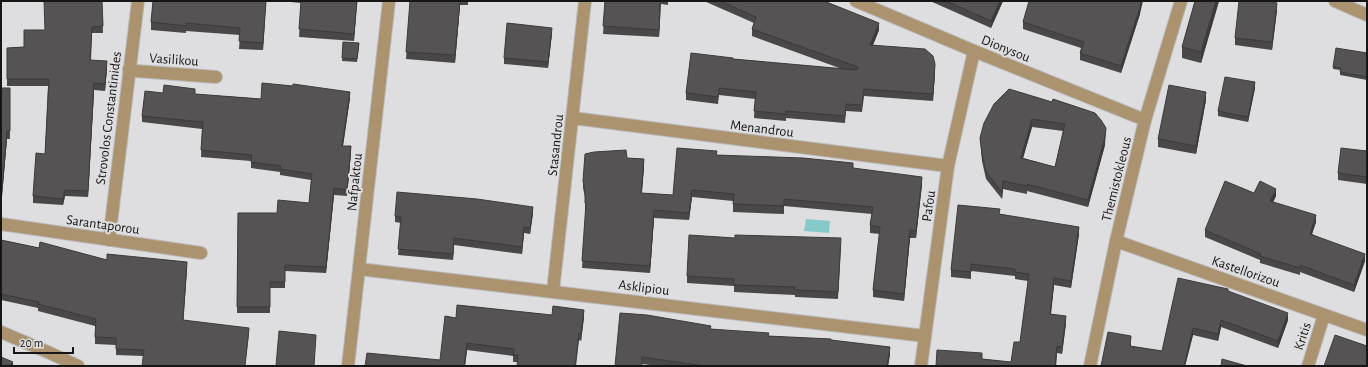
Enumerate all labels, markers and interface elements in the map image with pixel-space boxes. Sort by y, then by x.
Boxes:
street label: Dionysou [979,33,1032,65]
street label: Strovolos Constantinides [94,51,124,186]
street label: Vasilikou [149,51,199,69]
street label: Stasandrou [546,114,566,177]
street label: Menandrou [729,118,794,140]
street label: Themistokleous [1100,135,1134,223]
street label: Nafpaktou [345,152,365,212]
street label: Pafou [920,190,938,223]
street label: Sarantaporou [65,213,140,237]
street label: Kastellorizou [1210,254,1282,290]
street label: Asklipiou [618,278,670,298]
street label: Kritis [1292,321,1314,352]
scale bar [14,329,73,355]
text: 20 m [20,337,43,349]

